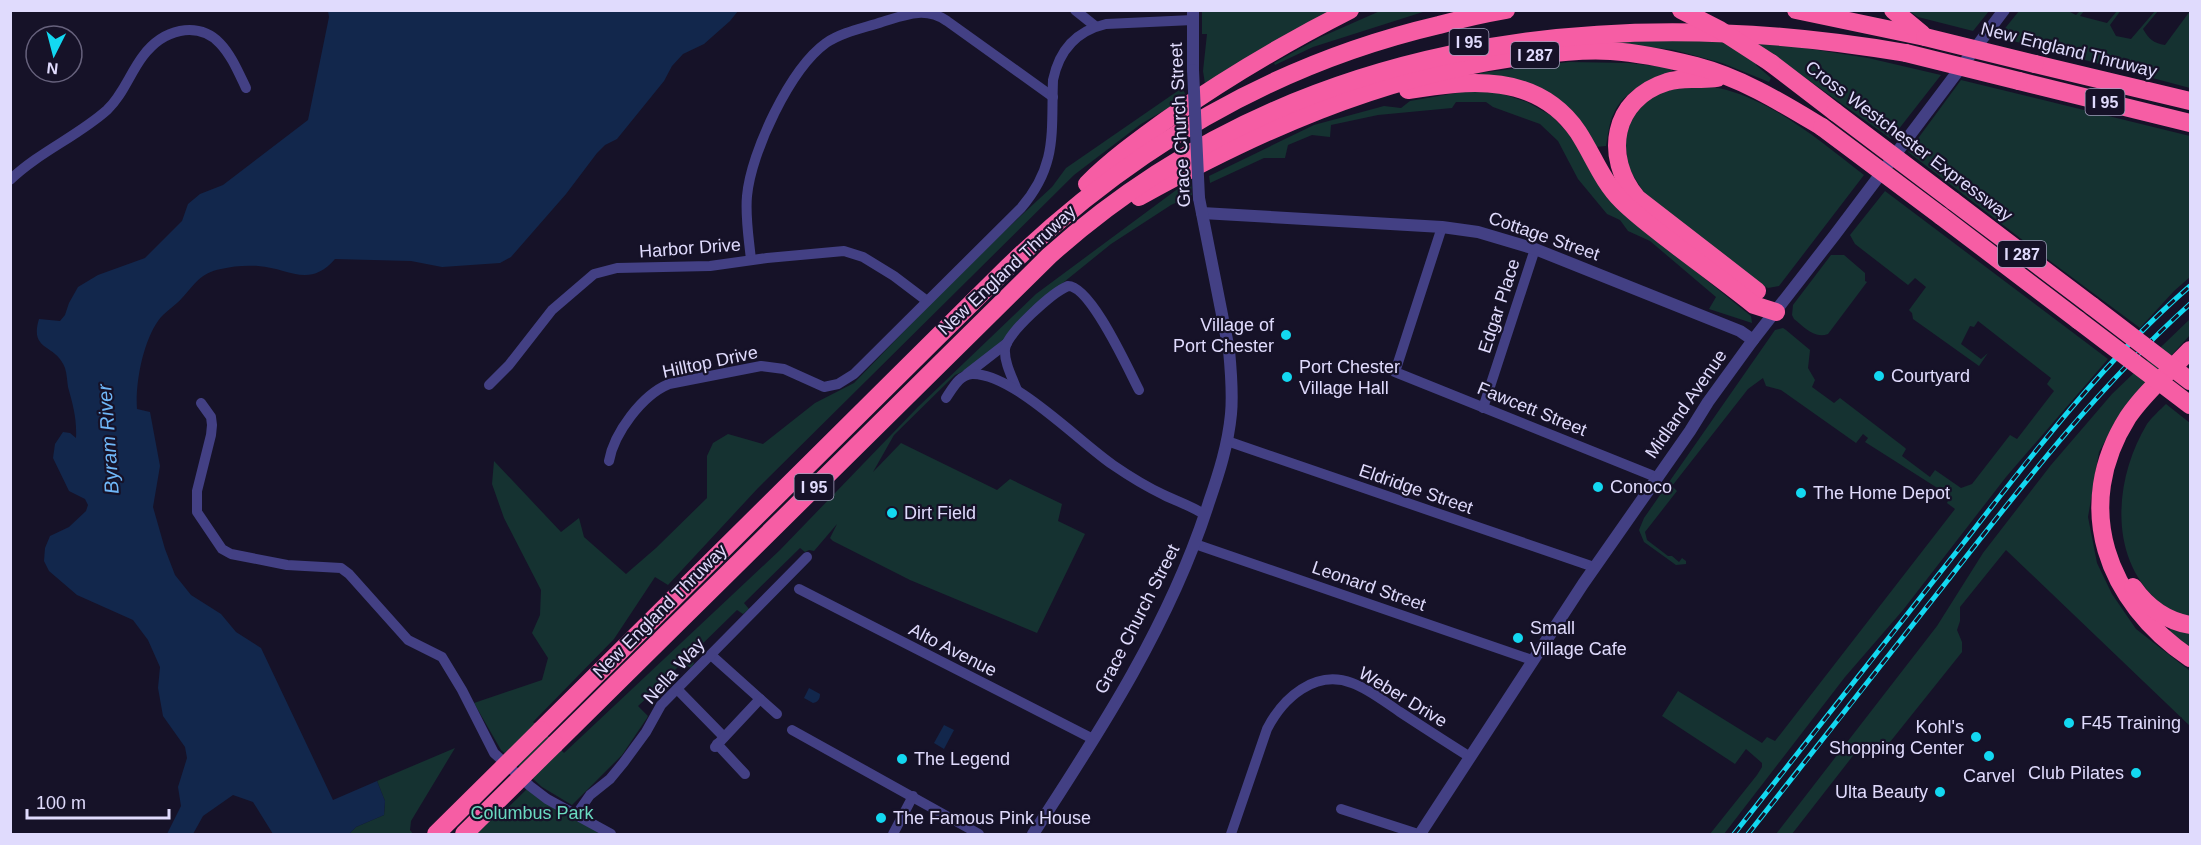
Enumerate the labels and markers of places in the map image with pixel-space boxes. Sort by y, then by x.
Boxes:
place label: Village of Port Chester [1173,315,1275,356]
marker: Village of Port Chester [1279,328,1293,342]
place label: Port Chester Village Hall [1299,357,1400,398]
place label: Courtyard [1891,366,1970,386]
marker: Courtyard [1872,369,1886,383]
marker: Port Chester Village Hall [1280,370,1294,384]
place label: Conoco [1610,477,1672,497]
marker: Conoco [1591,480,1605,494]
place label: The Home Depot [1813,483,1950,503]
marker: The Home Depot [1794,486,1808,500]
place label: Dirt Field [904,503,976,523]
marker: Dirt Field [885,506,899,520]
place label: Small Village Cafe [1530,618,1627,659]
marker: Small Village Cafe [1511,631,1525,645]
place label: F45 Training [2081,713,2181,733]
marker: F45 Training [2062,716,2076,730]
place label: Kohl's Shopping Center [1829,717,1964,758]
marker: Kohl's Shopping Center [1969,730,1983,744]
place label: The Legend [914,749,1010,769]
marker: Carvel [1982,749,1996,763]
marker: The Legend [895,752,909,766]
place label: Club Pilates [2028,763,2124,783]
place label: Carvel [1963,766,2015,786]
marker: Club Pilates [2129,766,2143,780]
place label: Ulta Beauty [1835,782,1928,802]
marker: Ulta Beauty [1933,785,1947,799]
place label: The Famous Pink House [893,808,1091,828]
marker: The Famous Pink House [874,811,888,825]

